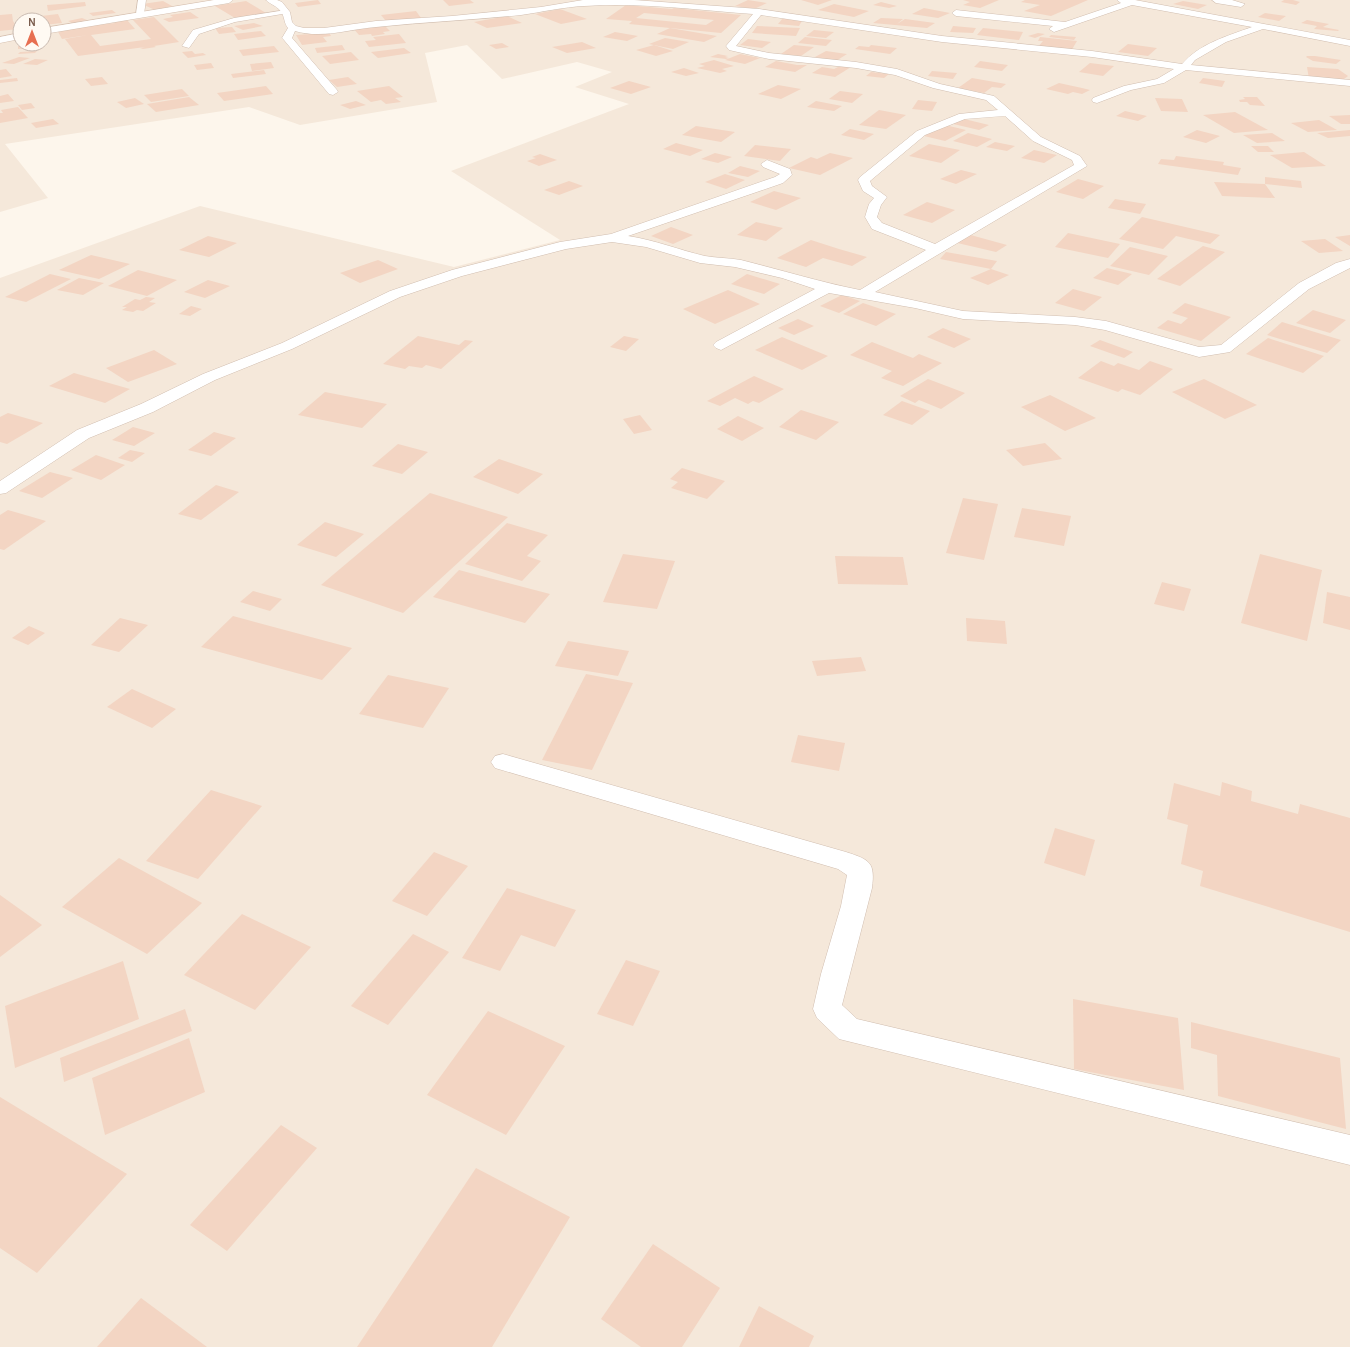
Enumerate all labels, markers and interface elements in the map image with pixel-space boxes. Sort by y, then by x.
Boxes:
north arrow [12,12,52,52]
text: N [28,16,36,29]

